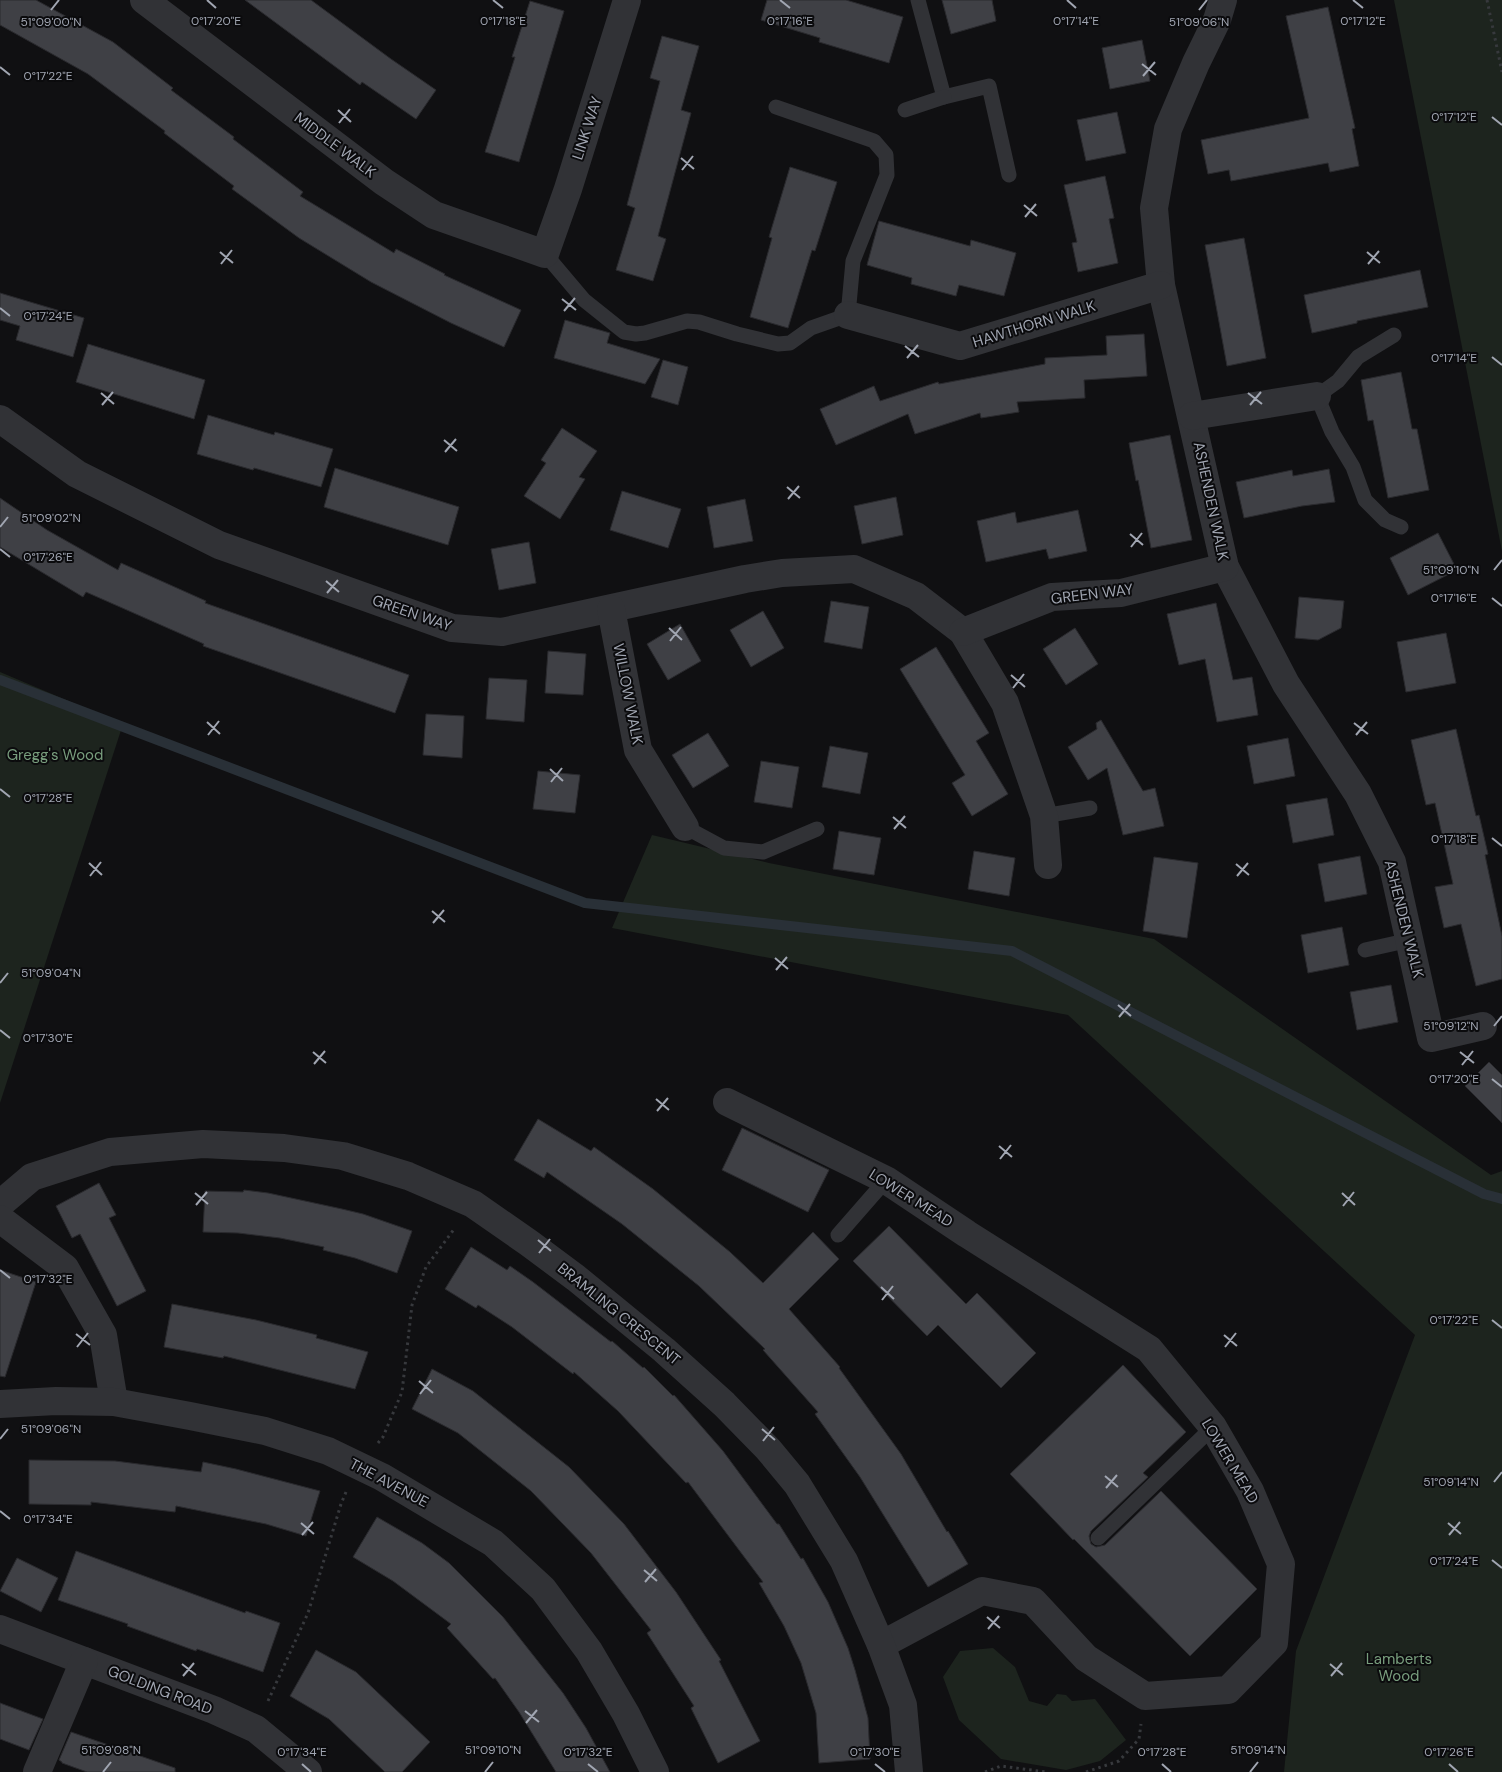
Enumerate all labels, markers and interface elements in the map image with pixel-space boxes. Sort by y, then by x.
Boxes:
text: 0°17'20"E [191,13,241,29]
text: 0°17'18"E [480,13,526,29]
text: 0°17'16"E [767,13,813,29]
text: 0°17'14"E [1053,13,1099,29]
text: 0°17'12"E [1340,13,1386,29]
text: 51°09'00"N [20,14,82,30]
text: 51°09'06"N [1169,14,1229,30]
text: 0°17'22"E [24,68,73,84]
street label: LINK WAY [567,93,607,162]
street label: MIDDLE WALK [290,108,380,182]
text: 0°17'12"E [1431,109,1477,125]
street label: HAWTHORN WALK [970,296,1098,352]
text: 0°17'24"E [23,308,73,324]
text: 0°17'14"E [1431,350,1477,366]
street label: ASHENDEN WALK [1189,440,1233,562]
text: 51°09'02"N [21,510,81,526]
text: 0°17'26"E [23,549,73,565]
text: 51°09'10"N [1423,562,1479,578]
street label: GREEN WAY [1050,579,1135,609]
street label: GREEN WAY [370,590,455,636]
text: 0°17'16"E [1431,590,1477,606]
street label: WILLOW WALK [608,642,648,747]
park label: Gregg's Wood [7,745,103,765]
text: 0°17'28"E [23,790,73,806]
text: 0°17'18"E [1431,831,1477,847]
street label: ASHENDEN WALK [1380,858,1428,980]
text: 51°09'04"N [21,965,81,981]
text: 51°09'12"N [1423,1018,1479,1034]
text: 0°17'30"E [23,1030,73,1046]
text: 0°17'20"E [1429,1071,1479,1087]
street label: LOWER MEAD [865,1164,957,1232]
street label: BRAMLING CRESCENT [553,1258,685,1370]
text: 0°17'32"E [23,1271,73,1287]
text: 0°17'22"E [1430,1312,1479,1328]
street label: LOWER MEAD [1197,1415,1263,1507]
text: 51°09'06"N [21,1421,81,1437]
street label: THE AVENUE [346,1454,432,1512]
text: 51°09'14"N [1423,1474,1479,1490]
text: 0°17'34"E [23,1511,73,1527]
text: 0°17'24"E [1429,1553,1479,1569]
park label: Lamberts Wood [1366,1649,1432,1686]
street label: GOLDING ROAD [105,1661,215,1719]
text: 51°09'08"N [81,1742,141,1758]
text: 51°09'10"N [465,1742,521,1758]
text: 51°09'14"N [1230,1742,1286,1758]
text: 0°17'34"E [277,1744,327,1760]
text: 0°17'32"E [563,1744,613,1760]
text: 0°17'30"E [850,1744,900,1760]
text: 0°17'28"E [1137,1744,1187,1760]
text: 0°17'26"E [1424,1744,1474,1760]

